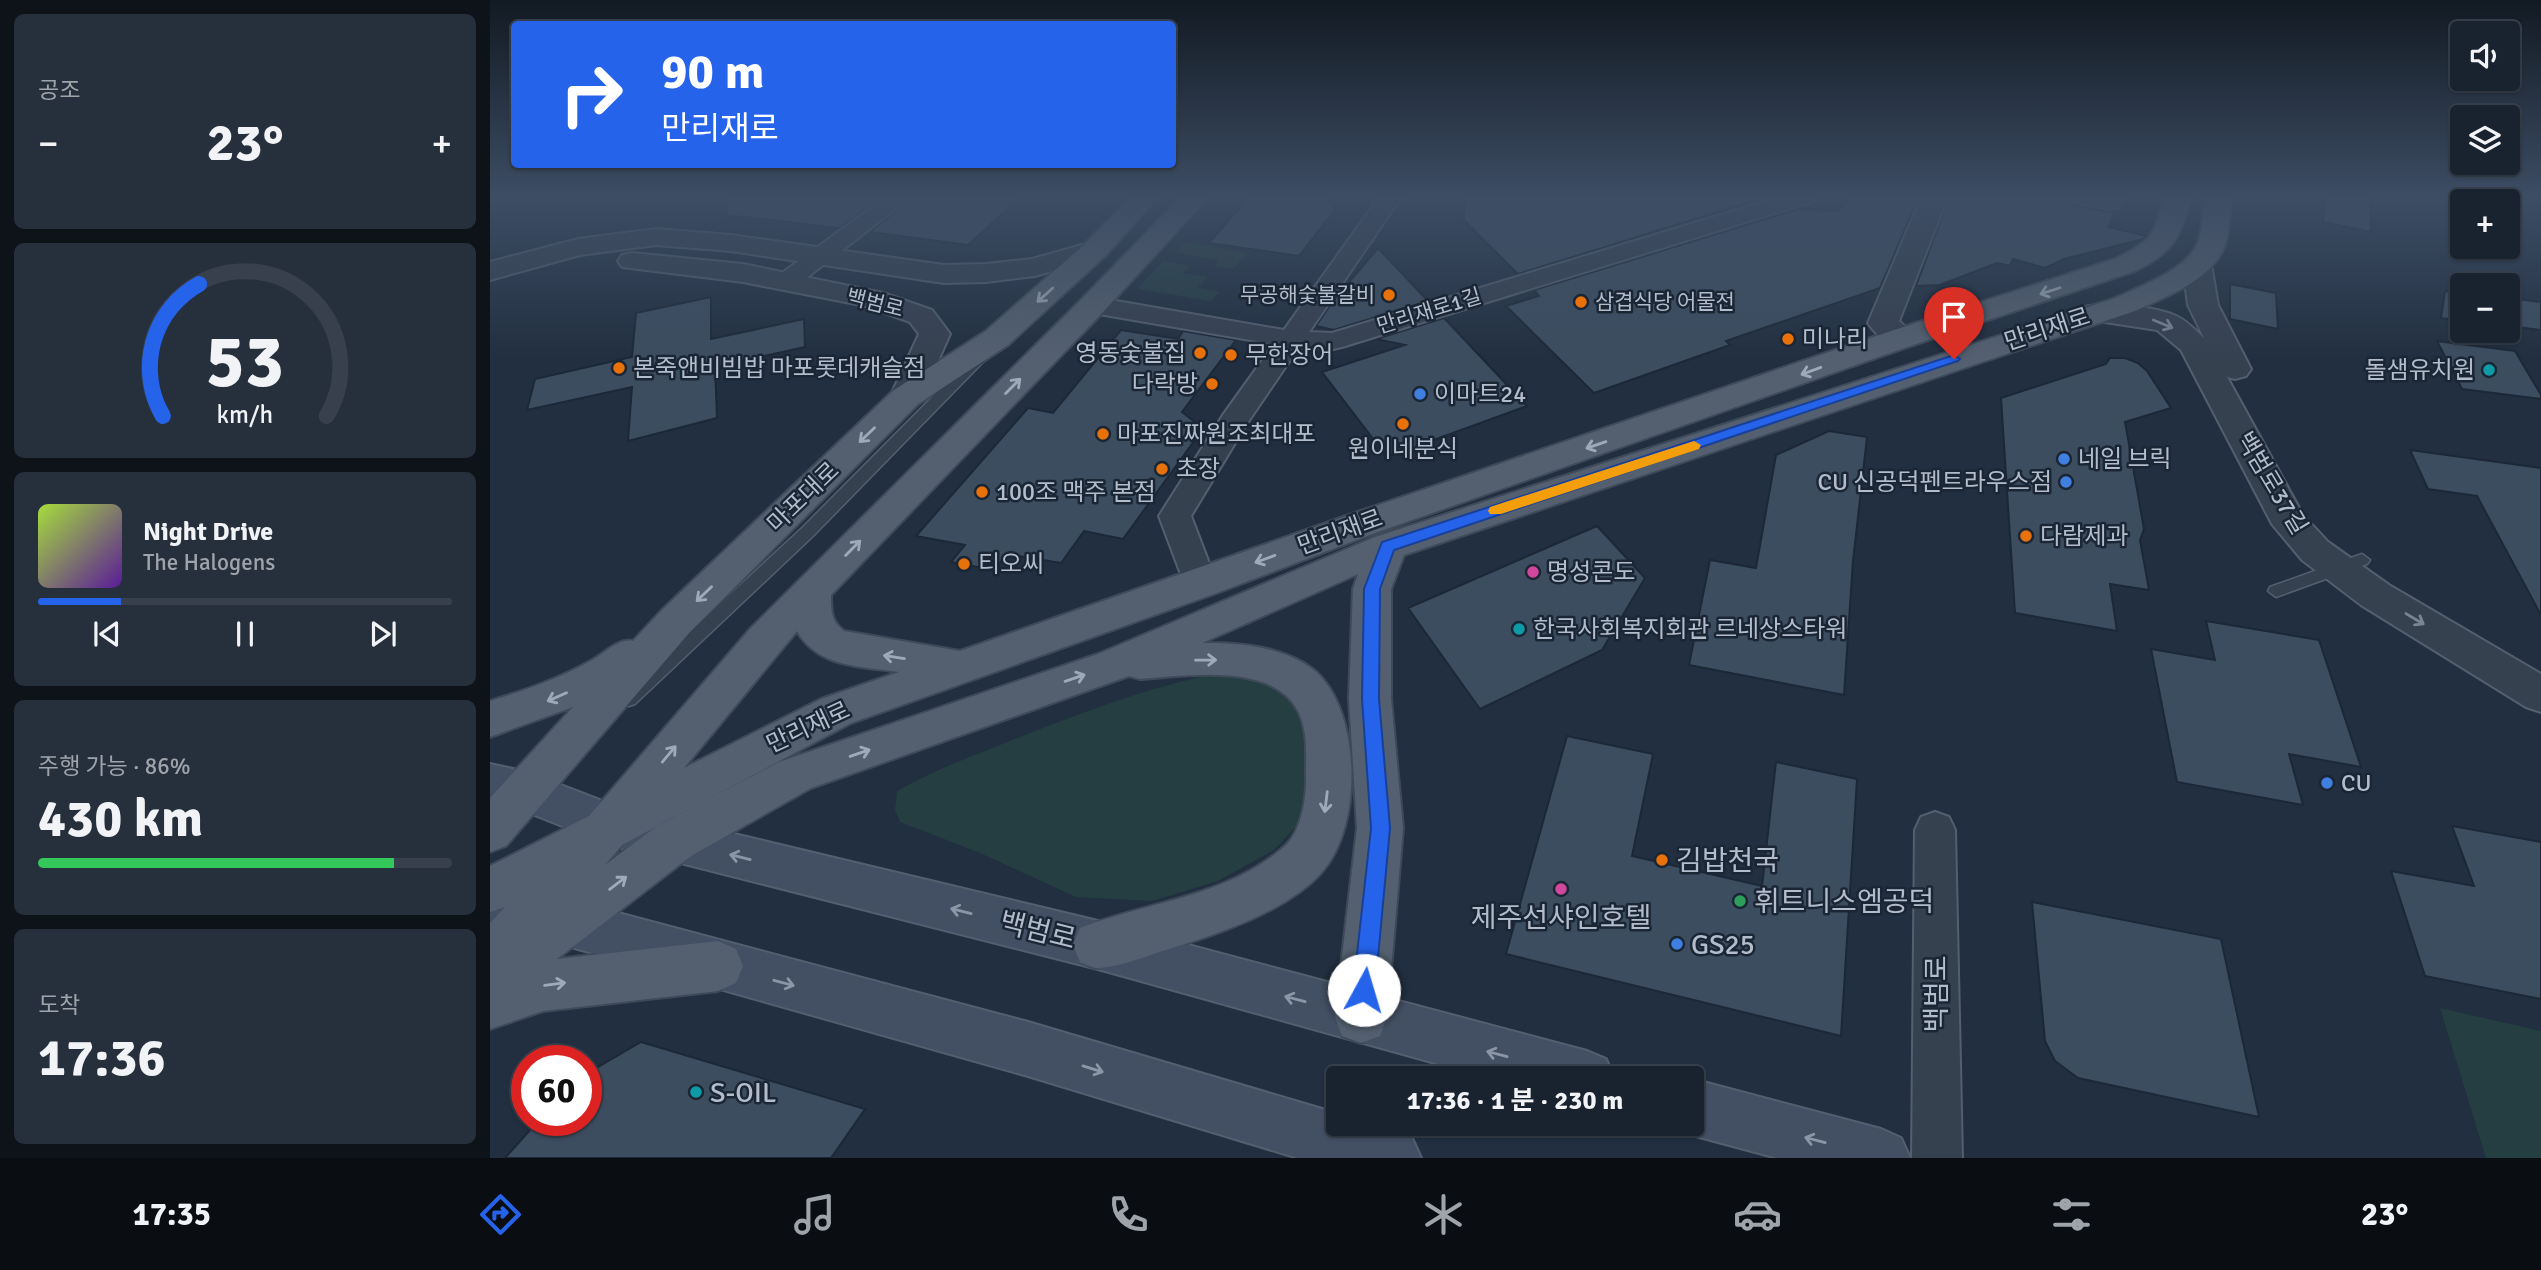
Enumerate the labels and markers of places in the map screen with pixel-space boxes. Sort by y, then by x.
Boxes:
place label: 무공해숯불갈비 [1240,282,1375,308]
marker: 무공해숯불갈비 [1381,287,1397,303]
pin [1924,287,1984,359]
place label: 삼겹식당 어물전 [1595,289,1735,315]
marker: 삼겹식당 어물전 [1573,294,1589,310]
place label: 미나리 [1802,324,1868,354]
marker: 미나리 [1780,331,1796,347]
place label: 영동숯불집 [1076,338,1186,368]
place label: 무한장어 [1245,340,1333,370]
marker: 영동숯불집 [1192,345,1208,361]
marker: 무한장어 [1223,347,1239,363]
place label: 본죽앤비빔밥 마포롯데캐슬점 [633,353,925,383]
place label: 돌샘유치원 [2365,355,2475,385]
marker: 본죽앤비빔밥 마포롯데캐슬점 [611,360,627,376]
marker: 돌샘유치원 [2481,362,2497,378]
place label: 다락방 [1132,369,1198,399]
marker: 다락방 [1204,376,1220,392]
place label: 이마트24 [1434,379,1526,409]
marker: 이마트24 [1412,386,1428,402]
marker: 원이네분식 [1395,416,1411,432]
place label: 마포진짜원조최대포 [1117,419,1316,449]
marker: 마포진짜원조최대포 [1095,426,1111,442]
place label: 원이네분식 [1348,434,1458,464]
place label: 네일 브릭 [2078,444,2172,474]
marker: 네일 브릭 [2056,451,2072,467]
place label: 초장 [1176,454,1220,484]
marker: 초장 [1154,461,1170,477]
place label: CU 신공덕펜트라우스점 [1817,467,2052,497]
marker: CU 신공덕펜트라우스점 [2058,474,2074,490]
place label: 100조 맥주 본점 [996,477,1156,507]
marker: 100조 맥주 본점 [974,484,990,500]
place label: 다람제과 [2040,521,2128,551]
marker: 다람제과 [2018,528,2034,544]
place label: 티오씨 [978,549,1044,579]
marker: 티오씨 [956,556,972,572]
place label: 명성콘도 [1547,557,1635,587]
marker: 명성콘도 [1525,564,1541,580]
place label: 한국사회복지회관 르네상스타워 [1533,614,1847,644]
marker: 한국사회복지회관 르네상스타워 [1511,621,1527,637]
place label: CU [2341,768,2372,798]
marker: CU [2319,775,2335,791]
place label: 김밥천국 [1676,844,1779,878]
marker: 김밥천국 [1654,852,1670,868]
marker: 제주선샤인호텔 [1553,881,1569,897]
place label: 휘트니스엠공덕 [1754,885,1934,919]
marker: 휘트니스엠공덕 [1732,893,1748,909]
place label: 제주선샤인호텔 [1471,901,1651,935]
place label: GS25 [1691,928,1755,962]
marker: GS25 [1669,936,1685,952]
place label: S-OIL [710,1076,776,1110]
marker: S-OIL [688,1084,704,1100]

